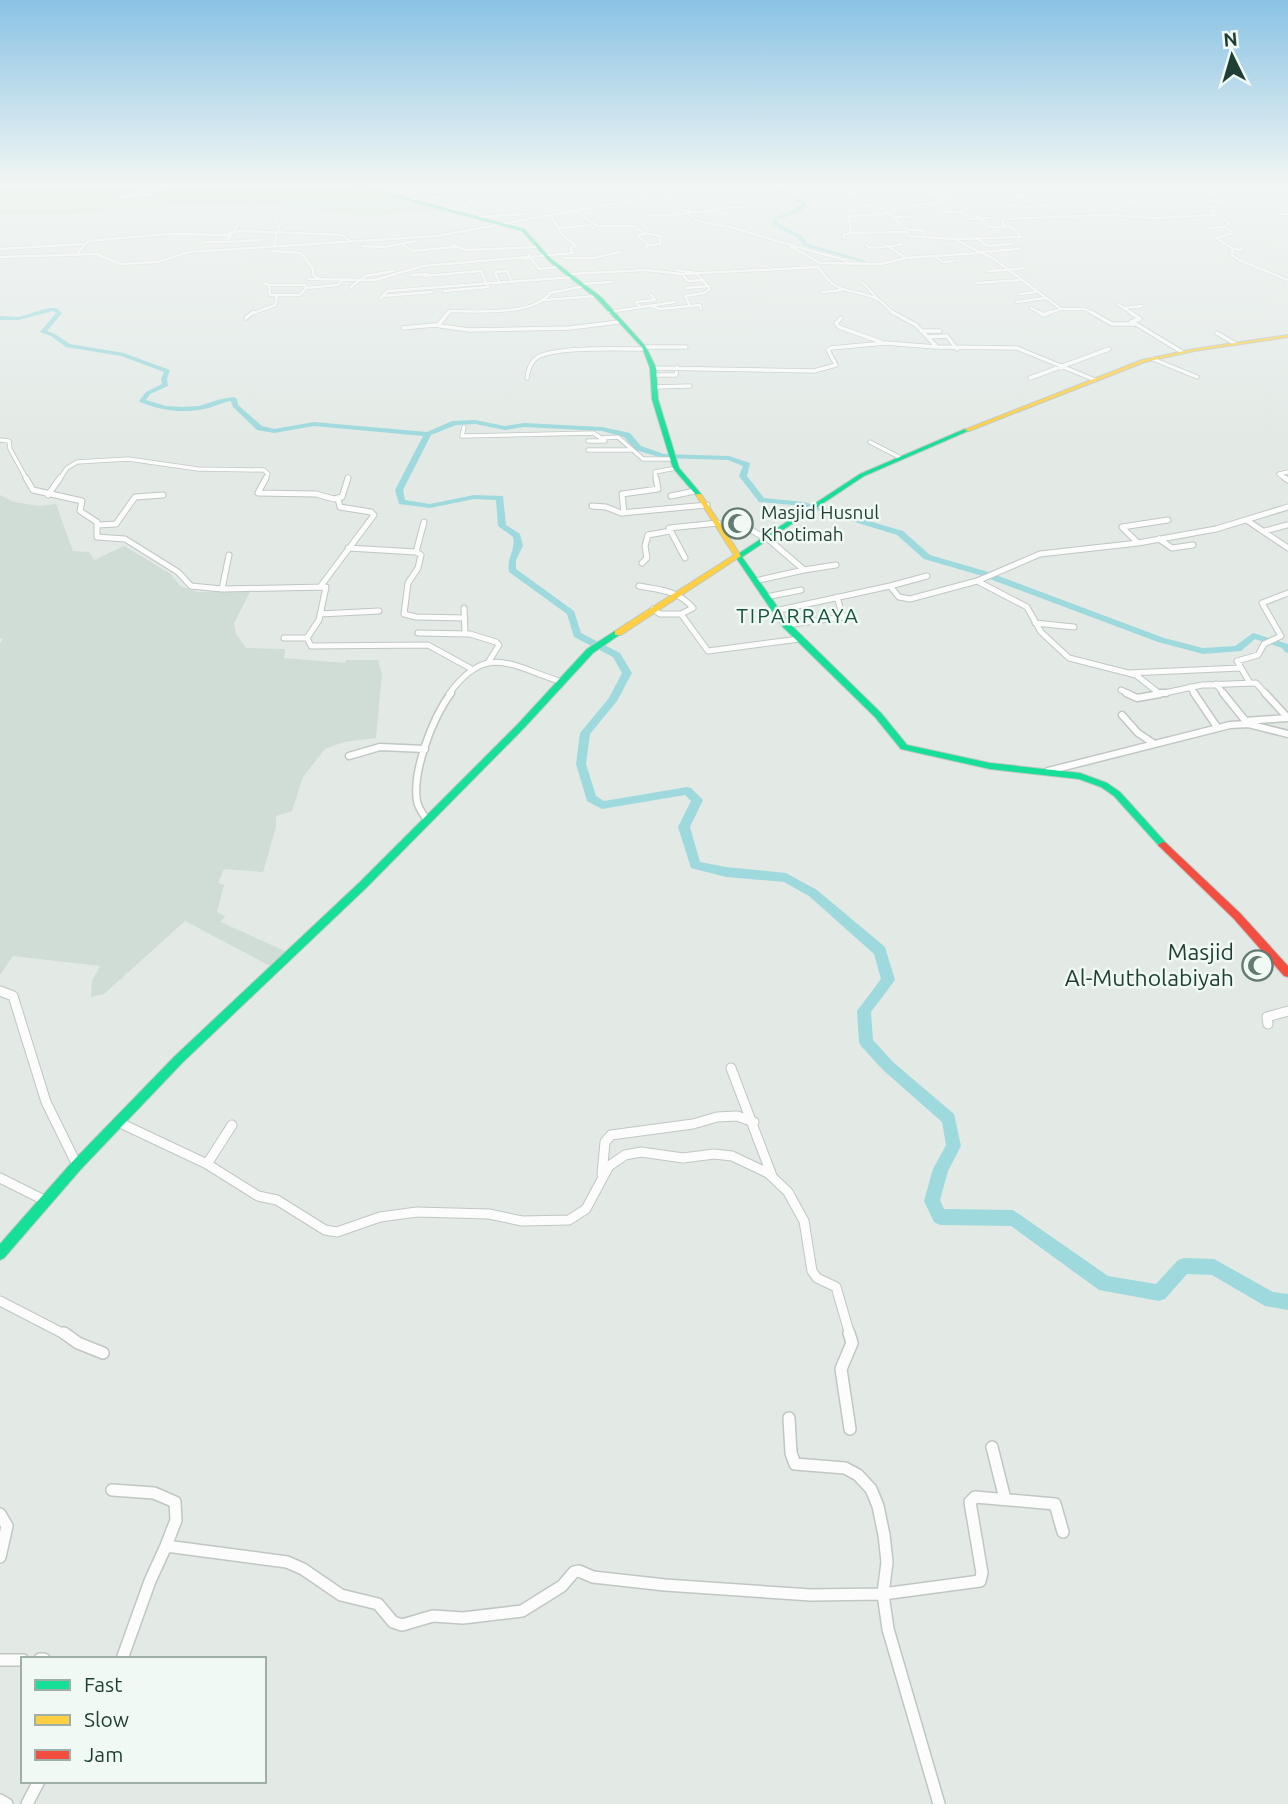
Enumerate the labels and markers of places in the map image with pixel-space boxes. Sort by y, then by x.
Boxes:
place label: Masjid Husnul Khotimah [761,501,879,545]
mosque icon: Masjid Husnul Khotimah [721,506,755,540]
place label: Masjid Al-Mutholabiyah [1065,939,1234,990]
mosque icon: Masjid Al-Mutholabiyah [1240,948,1274,982]

